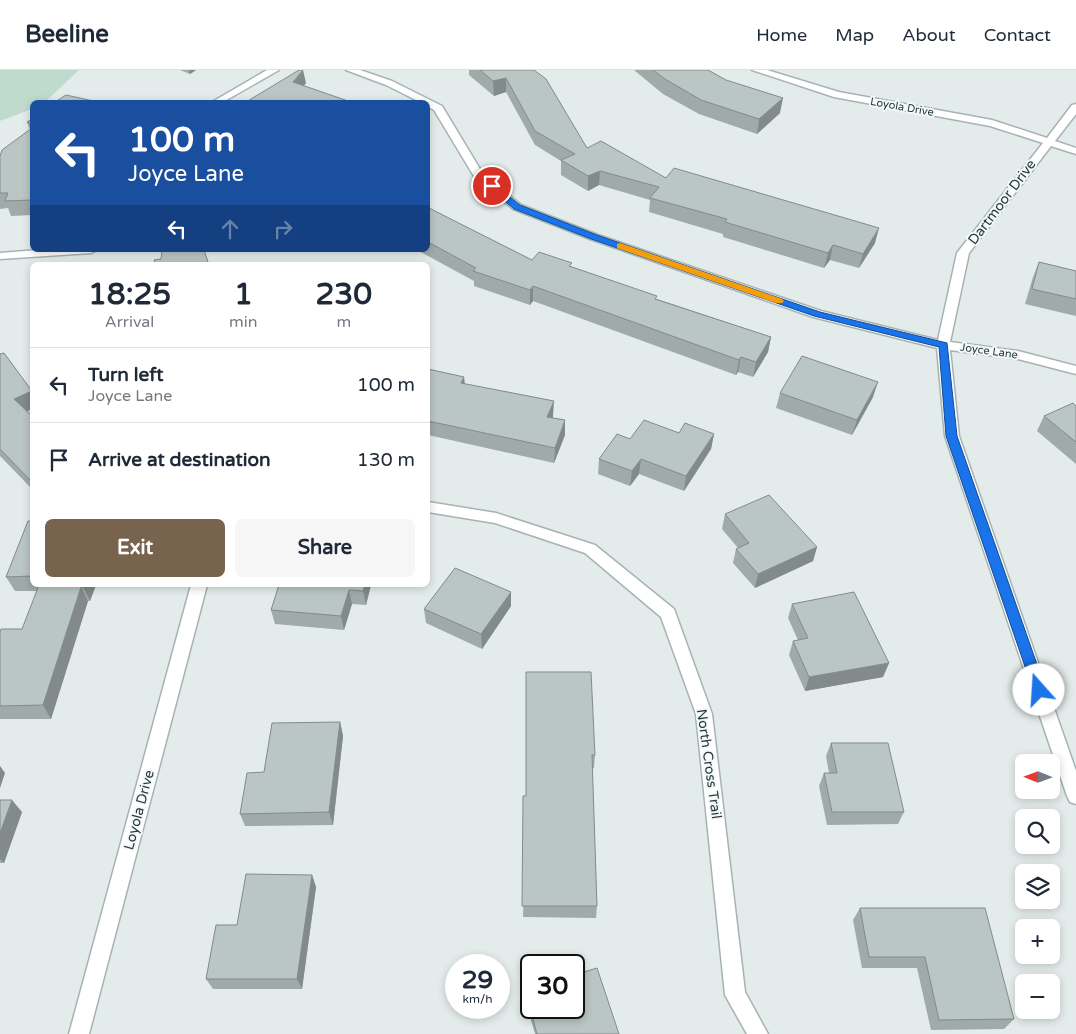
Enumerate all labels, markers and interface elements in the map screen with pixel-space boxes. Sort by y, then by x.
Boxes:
text: Beeline [25,20,109,49]
text: Home [756,24,807,46]
text: Map [835,24,874,46]
text: About [902,24,956,46]
text: Contact [984,24,1051,46]
street label: Loyola Drive [869,95,935,119]
text: 100 m [128,119,235,161]
icon: left [45,120,110,185]
street label: Dartmoor Drive [964,156,1040,248]
text: Joyce Lane [128,161,244,187]
pin [471,165,513,207]
icon: arrive [478,172,506,200]
icon: left [163,215,191,243]
icon: ahead [216,215,244,243]
icon: right [269,215,297,243]
text: 18:25 [88,276,171,313]
text: 1 [234,276,253,313]
text: 230 [316,276,372,313]
text: Arrival [105,312,154,332]
text: min [229,312,258,332]
text: m [336,312,351,332]
street label: Joyce Lane [959,341,1019,361]
text: Turn left [88,364,164,386]
icon: left [45,371,73,399]
text: 100 m [357,374,415,396]
text: Joyce Lane [88,386,172,406]
icon: arrive [45,446,73,474]
text: Arrive at destination [88,449,271,471]
text: 130 m [357,449,415,471]
button: Exit [45,519,225,577]
button: Share [235,519,415,577]
position arrow [1012,663,1064,715]
street label: North Cross Trail [693,708,725,820]
north arrow [1015,754,1060,799]
map controls [1015,754,1060,1019]
street label: Loyola Drive [120,768,158,852]
button: search [1015,809,1060,854]
button: layers [1015,864,1060,909]
button: + [1015,919,1060,964]
speed limit sign: 30 [520,954,585,1019]
text: 29 [462,965,493,995]
button: − [1015,974,1060,1019]
text: km/h [462,992,493,1006]

